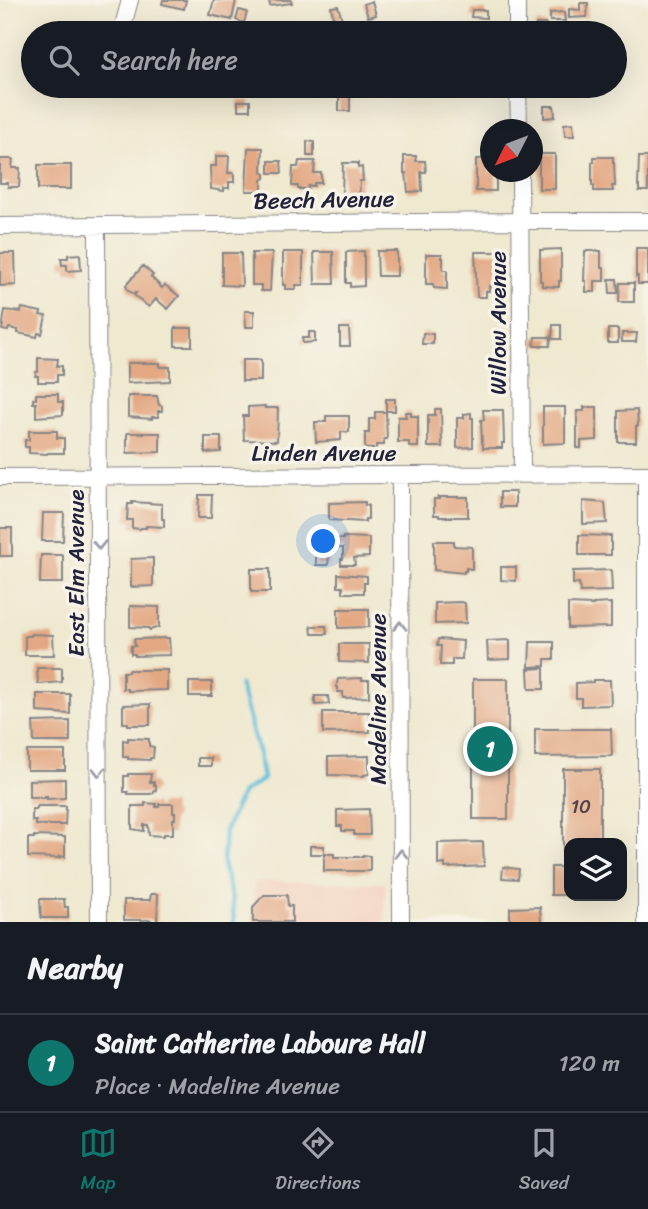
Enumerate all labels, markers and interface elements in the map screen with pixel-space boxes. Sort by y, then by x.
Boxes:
search box [21,21,627,98]
text: Search here [101,37,238,83]
icon: search [45,41,83,79]
north arrow [480,119,543,182]
street label: Beech Avenue [253,178,395,222]
street label: Willow Avenue [478,251,519,395]
street label: Linden Avenue [251,433,397,474]
street label: East Elm Avenue [56,489,97,657]
your location [306,524,340,558]
one-way arrow [91,540,107,550]
street label: Madeline Avenue [358,613,399,785]
one-way arrow [392,621,408,631]
pin: 1 [467,723,513,775]
one-way arrow [91,767,107,778]
house number: 10 [571,790,591,823]
map controls [564,838,627,901]
button: layers [564,838,627,901]
one-way arrow [393,848,409,859]
text: Nearby [28,941,123,995]
text: Saint Catherine Laboure Hall [95,1020,425,1066]
text: 1 [46,1043,56,1084]
text: 120 m [559,1043,620,1084]
text: Place · Madeline Avenue [95,1066,340,1107]
tab: Map [79,1124,117,1199]
tab: Directions [275,1124,361,1199]
tab: Saved [519,1124,569,1199]

